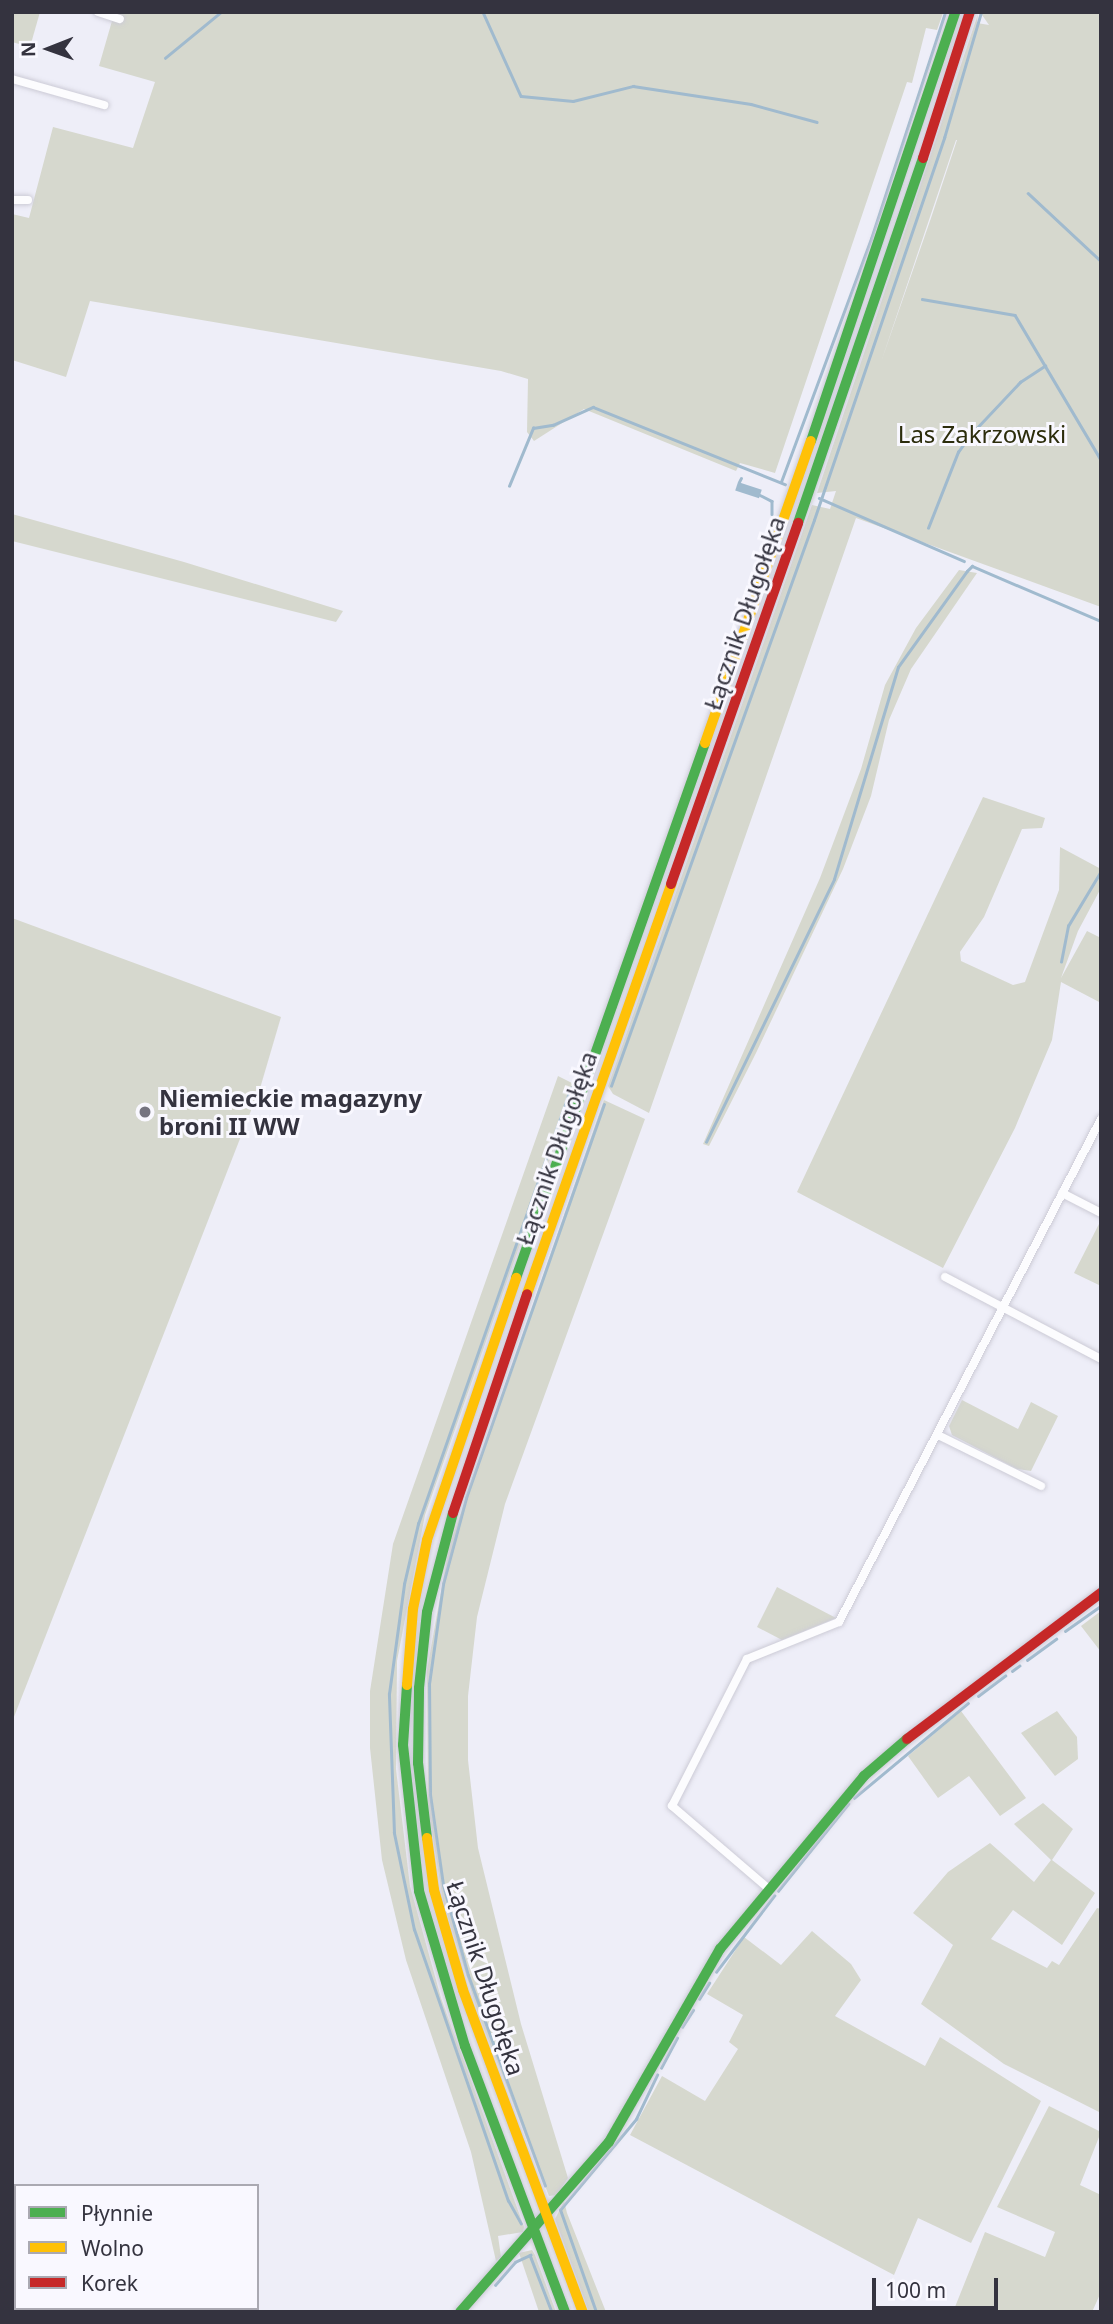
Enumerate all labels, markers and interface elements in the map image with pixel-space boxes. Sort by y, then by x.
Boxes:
north arrow [14,14,84,84]
text: N [15,41,41,57]
park label: Las Zakrzowski [898,420,1066,448]
street label: Łącznik Długołęka [697,512,791,714]
street label: Łącznik Długołęka [509,1047,603,1249]
place label: Niemieckie magazyny broni II WW [159,1084,422,1140]
marker: Niemieckie magazyny broni II WW [137,1104,153,1120]
street label: Łącznik Długołęka [441,1877,531,2079]
legend [14,2184,259,2310]
text: Płynnie [81,2199,153,2227]
text: Wolno [81,2234,144,2262]
scale bar [875,2264,1001,2308]
text: Korek [81,2269,138,2297]
text: 100 m [885,2276,946,2304]

